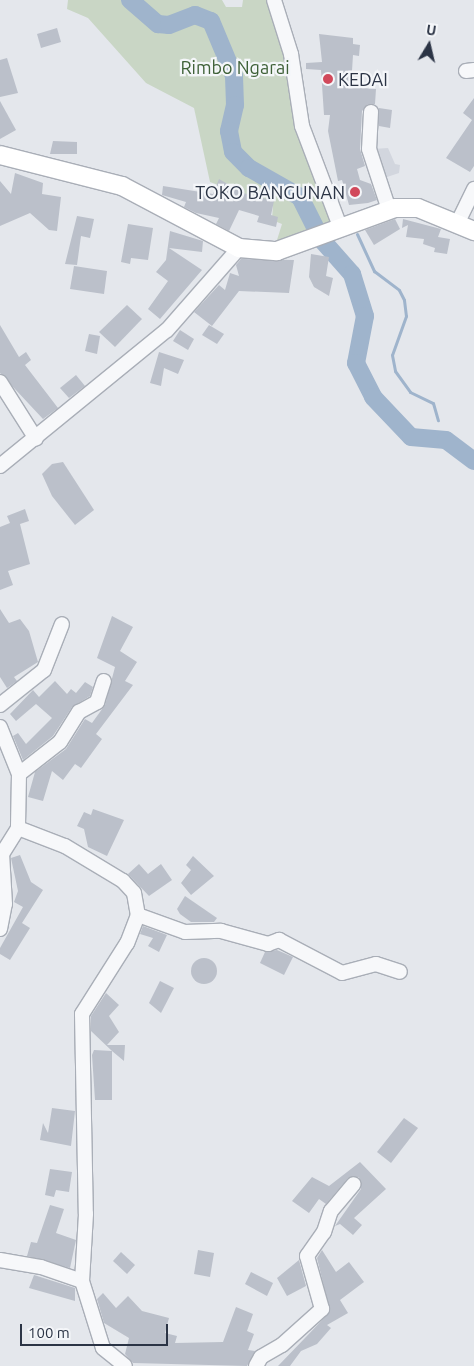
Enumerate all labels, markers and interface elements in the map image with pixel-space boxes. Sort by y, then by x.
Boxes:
north arrow [404,20,454,70]
text: U [425,22,437,39]
park label: Rimbo Ngarai [180,56,290,78]
place label: KEDAI [338,68,388,90]
marker: KEDAI [322,73,334,85]
place label: TOKO BANGUNAN [195,181,345,203]
marker: TOKO BANGUNAN [349,186,361,198]
scale bar [22,1314,170,1346]
text: 100 m [28,1324,70,1341]

